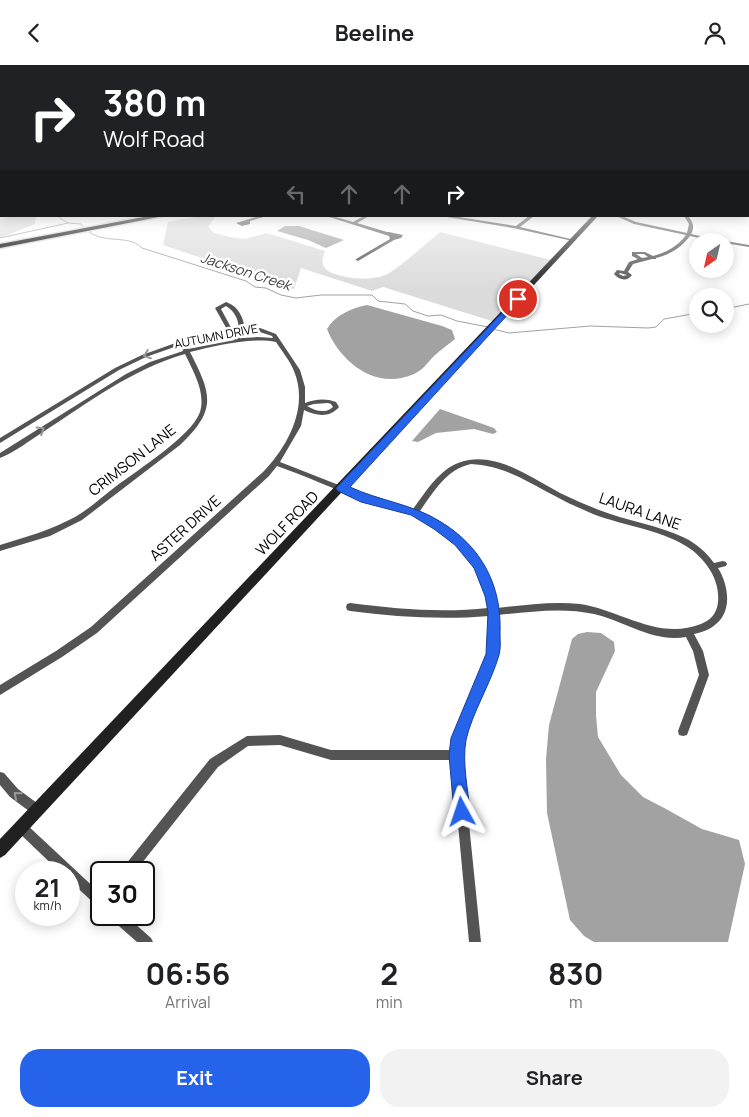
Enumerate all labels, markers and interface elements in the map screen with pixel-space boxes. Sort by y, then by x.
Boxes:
text: Beeline [335,18,414,48]
icon: back [20,19,48,47]
icon: person [701,19,729,47]
text: 380 m [103,79,206,127]
icon: right [20,85,85,150]
text: Wolf Road [103,124,205,154]
icon: left [282,180,310,208]
icon: ahead [335,180,363,208]
icon: ahead [388,180,416,208]
icon: right [441,180,469,208]
north arrow [689,233,734,277]
map controls [689,233,734,333]
water label: Jackson Creek [198,247,295,295]
pin [497,278,539,320]
icon: arrive [504,285,532,313]
button: search [689,288,734,333]
street label: AUTUMN DRIVE [173,320,259,352]
one-way arrow [143,349,152,359]
street label: CRIMSON LANE [84,419,180,501]
one-way arrow [36,427,45,436]
street label: WOLF ROAD [251,486,323,560]
street label: LAURA LANE [596,487,684,535]
street label: ASTER DRIVE [145,490,225,566]
position arrow [435,785,487,837]
one-way arrow [14,792,23,801]
speed limit sign: 30 [90,861,155,926]
text: 21 [35,870,60,905]
text: km/h [34,897,61,914]
text: 06:56 [145,953,230,994]
text: 2 [380,953,398,994]
text: 830 [548,953,604,994]
text: Arrival [165,991,211,1013]
text: min [376,991,403,1013]
text: m [569,991,583,1013]
button: Exit [20,1049,370,1107]
button: Share [380,1049,729,1107]

